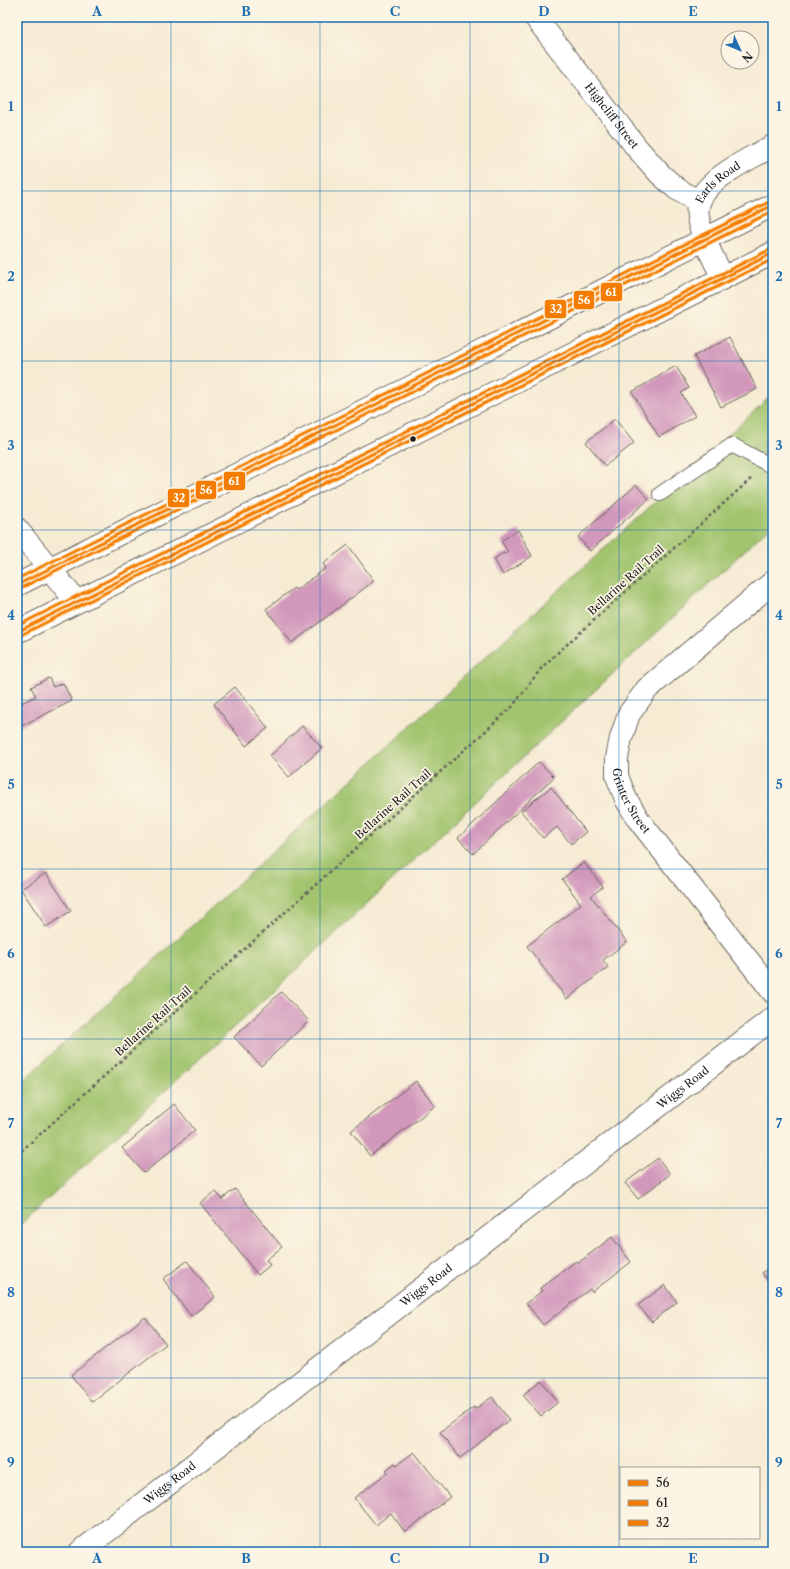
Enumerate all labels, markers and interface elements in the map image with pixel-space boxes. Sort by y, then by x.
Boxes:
text: A [91,3,103,19]
text: B [241,3,251,19]
text: C [390,3,400,19]
text: D [538,3,550,19]
text: E [688,3,698,19]
north arrow [720,30,760,70]
text: N [739,49,756,66]
street label: Highcliff Street [582,80,642,151]
text: 1 [8,98,14,114]
text: 1 [776,98,782,114]
street label: Earls Road [692,158,743,205]
text: 2 [7,268,15,284]
text: 2 [775,268,783,284]
line badge: 61 [600,282,623,302]
text: 61 [605,285,617,299]
line badge: 56 [573,290,595,310]
text: 56 [578,293,591,307]
line badge: 32 [544,299,567,319]
text: 32 [550,302,563,316]
unlabelled marker [408,434,418,444]
text: 3 [7,437,15,453]
text: 3 [775,437,783,453]
line badge: 61 [223,471,246,491]
text: 61 [228,474,240,488]
line badge: 56 [195,480,217,500]
text: 56 [200,483,213,497]
line badge: 32 [167,488,190,508]
text: 32 [173,491,186,505]
street label: Bellarine Rail Trail [585,542,668,618]
text: 4 [7,607,15,623]
text: 4 [775,607,783,623]
street label: Bellarine Rail Trail [352,766,435,842]
street label: Grinter Street [610,768,654,836]
text: 5 [7,776,15,792]
text: 5 [775,776,783,792]
text: 6 [7,945,15,961]
text: 6 [775,945,783,961]
street label: Bellarine Rail Trail [112,983,195,1059]
street label: Wiggs Road [653,1063,712,1113]
text: 7 [8,1115,15,1131]
text: 7 [776,1115,783,1131]
street label: Wiggs Road [397,1261,455,1310]
text: 8 [7,1284,15,1300]
text: 8 [775,1284,783,1300]
text: 9 [7,1454,15,1470]
text: 9 [775,1454,783,1470]
street label: Wiggs Road [140,1458,199,1508]
legend [620,1467,760,1539]
text: 56 [656,1475,670,1490]
text: 61 [656,1495,668,1510]
text: 32 [656,1515,670,1530]
text: A [91,1550,103,1566]
text: B [241,1550,251,1566]
text: C [390,1550,400,1566]
text: D [538,1550,550,1566]
text: E [688,1550,698,1566]

